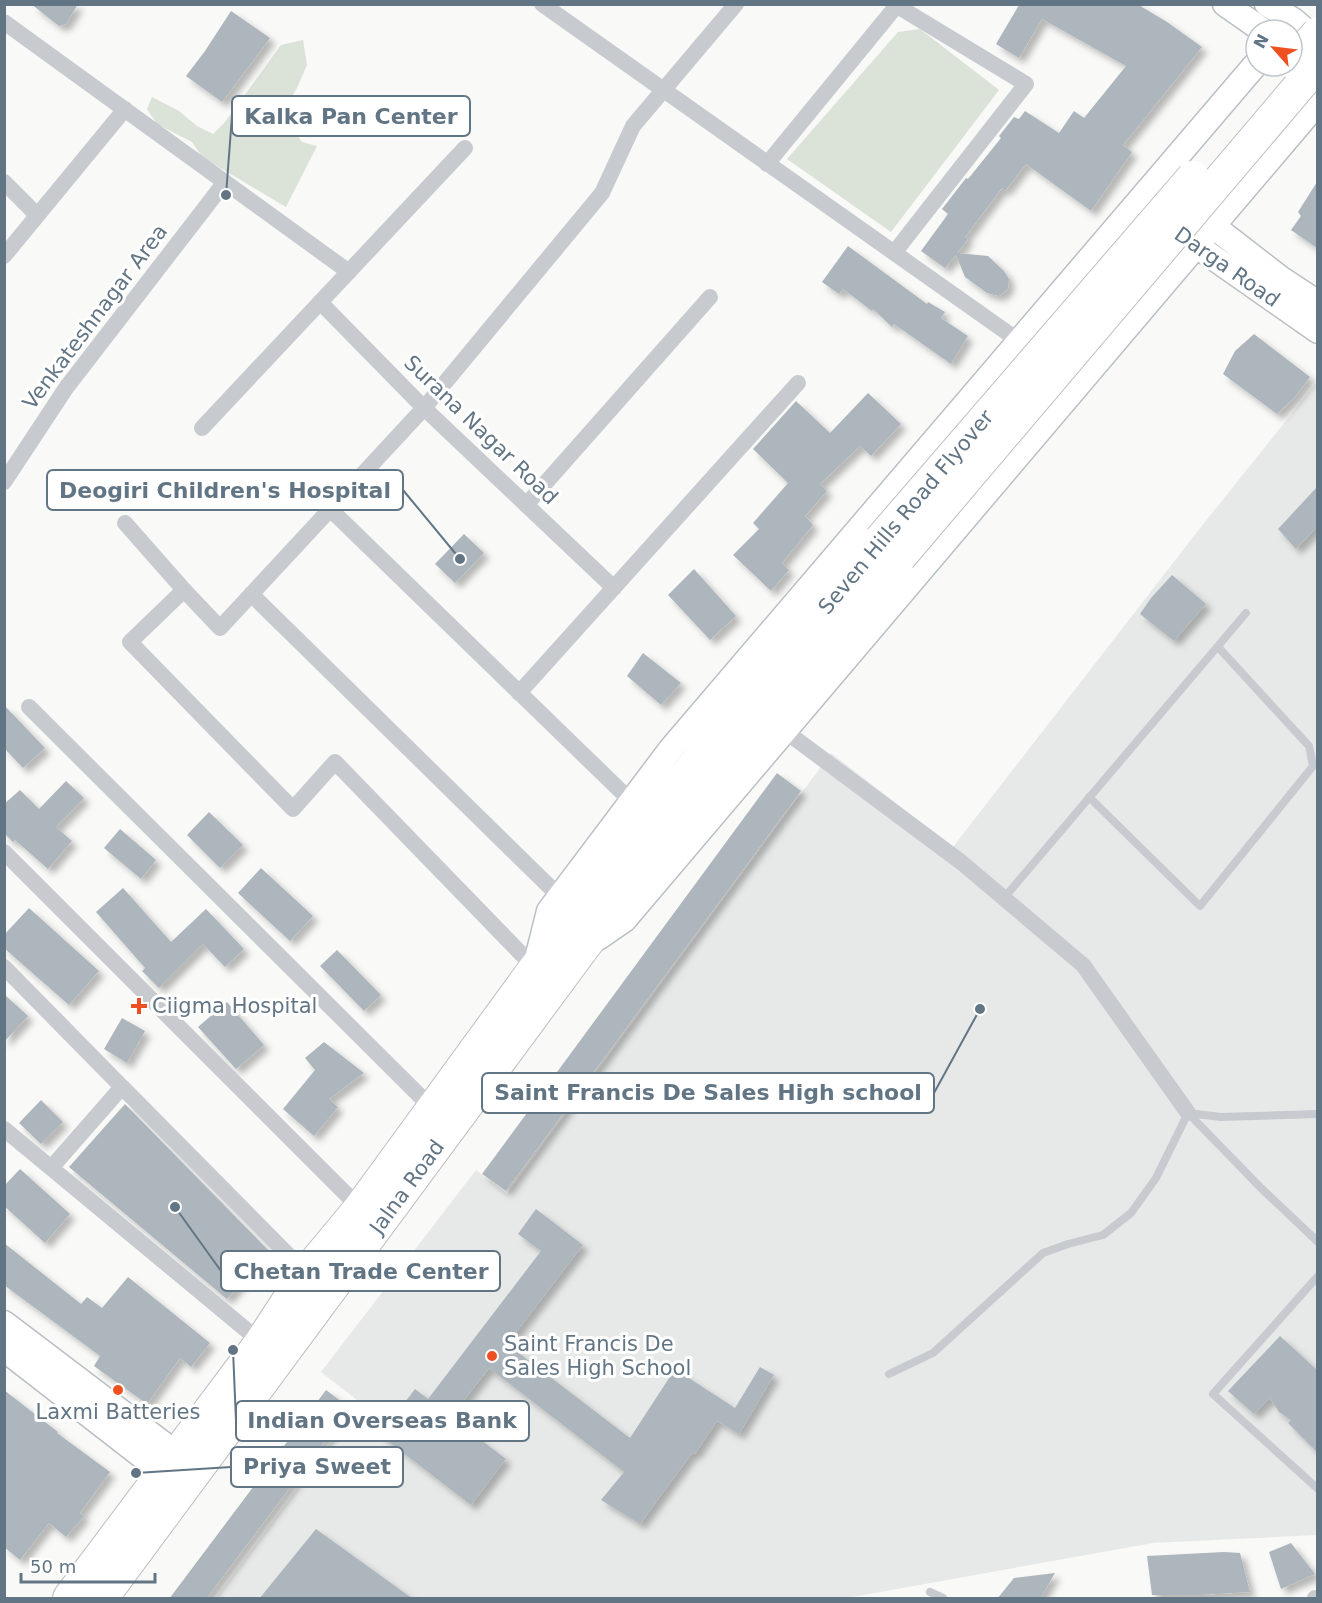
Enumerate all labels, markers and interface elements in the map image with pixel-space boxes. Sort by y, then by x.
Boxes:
north arrow [1244,18,1304,78]
text: N [1250,31,1273,52]
callout: Kalka Pan Center [232,96,470,136]
text: Kalka Pan Center [244,104,458,129]
street label: Venkateshnagar Area [18,220,172,414]
street label: Darga Road [1170,222,1284,312]
street label: Surana Nagar Road [399,351,563,509]
street label: Seven Hills Road Flyover [814,405,999,619]
callout: Deogiri Children's Hospital [47,470,403,510]
text: Deogiri Children's Hospital [59,478,391,503]
place label: Ciigma Hospital [152,994,317,1018]
marker: Ciigma Hospital [130,997,148,1015]
callout: Saint Francis De Sales High school [482,1073,934,1113]
text: Saint Francis De Sales High school [494,1080,922,1105]
street label: Jalna Road [364,1135,449,1240]
callout: Chetan Trade Center [221,1251,500,1291]
text: Chetan Trade Center [233,1259,489,1284]
place label: Saint Francis De Sales High School [504,1332,691,1380]
marker: Saint Francis De Sales High School [485,1349,499,1363]
marker: Laxmi Batteries [111,1383,125,1397]
place label: Laxmi Batteries [36,1400,200,1424]
callout: Indian Overseas Bank [236,1401,529,1441]
text: Indian Overseas Bank [247,1408,518,1433]
callout: Priya Sweet [231,1447,403,1487]
text: Priya Sweet [243,1454,391,1479]
scale bar [21,1546,154,1584]
text: 50 m [30,1556,76,1577]

